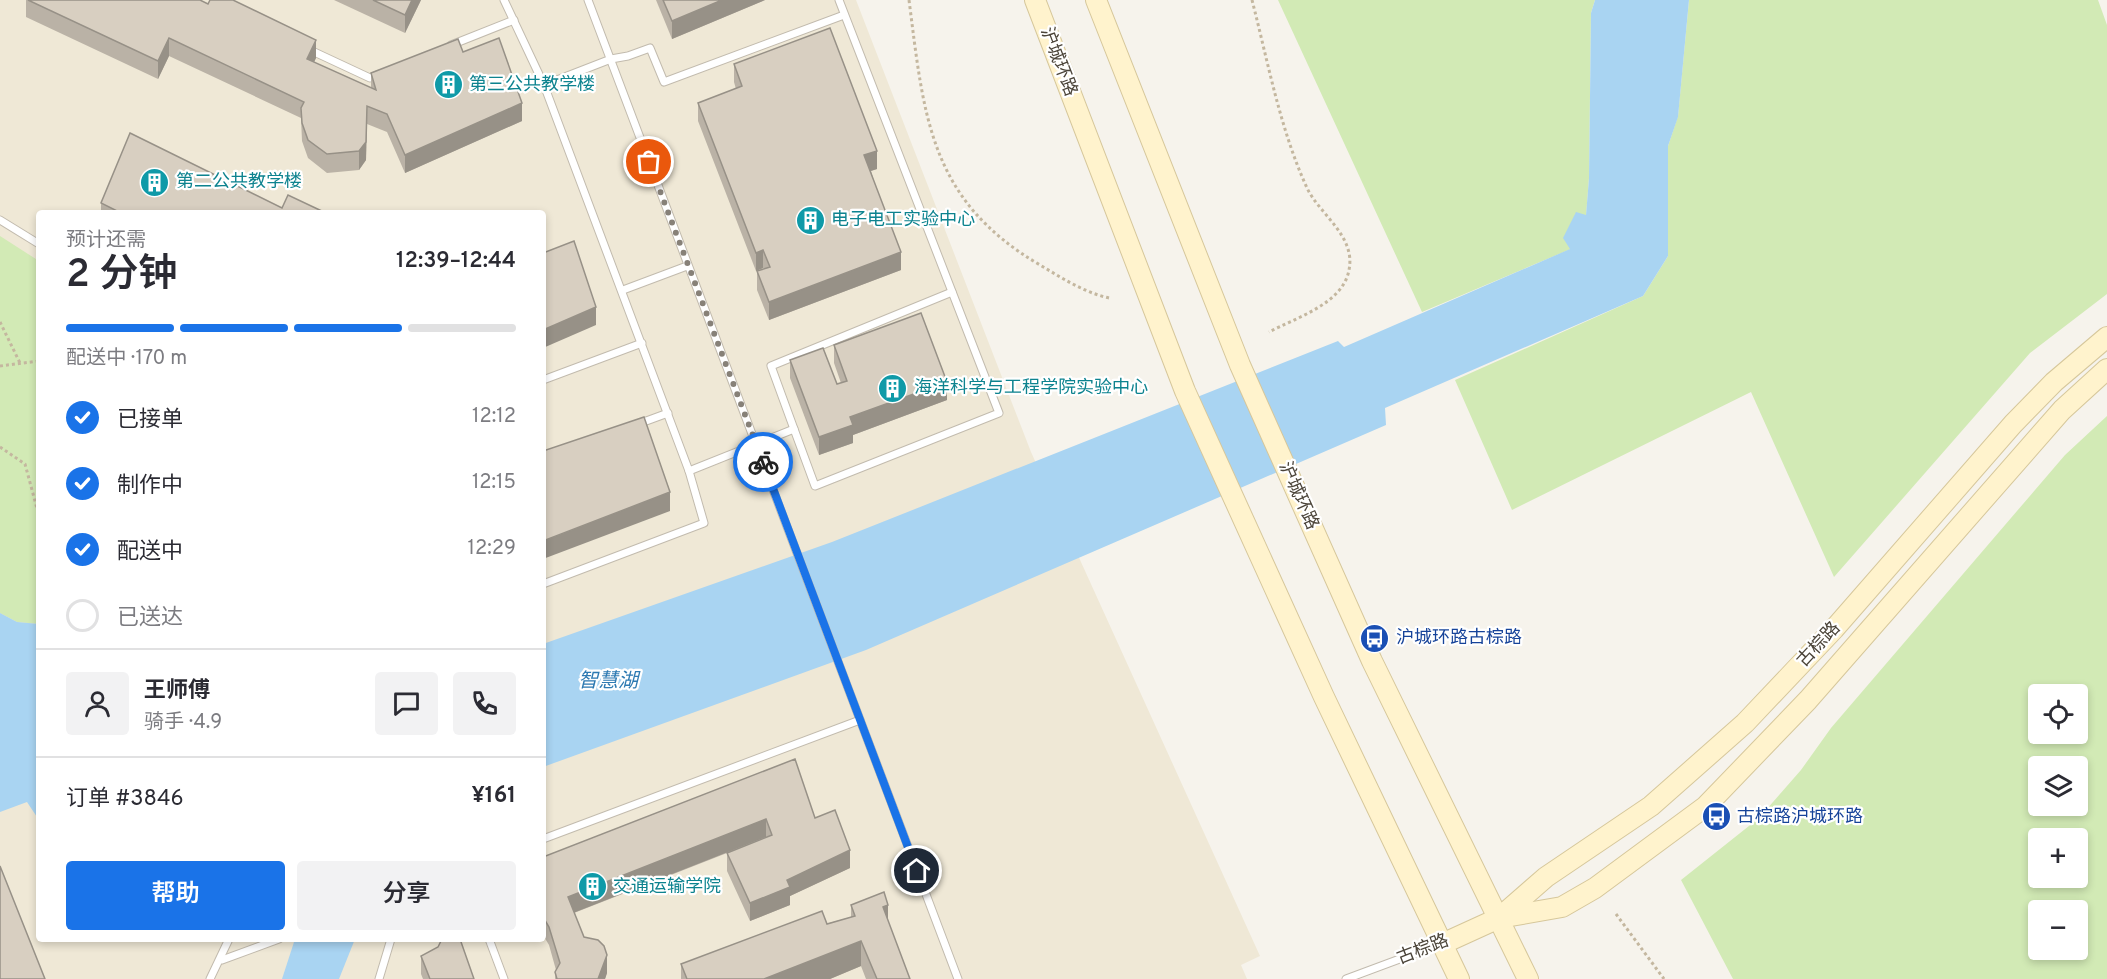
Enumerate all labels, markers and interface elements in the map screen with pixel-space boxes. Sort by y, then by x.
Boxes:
street label: 沪城环路 [1034,24,1082,100]
building icon: 第三公共教学楼 [432,69,464,101]
place label: 第三公共教学楼 [469,74,595,97]
pin [623,136,674,187]
icon: bag [632,145,665,178]
building icon: 第二公共教学楼 [139,166,171,198]
place label: 第二公共教学楼 [176,171,302,194]
building icon: 电子电工实验中心 [794,204,826,236]
place label: 电子电工实验中心 [831,209,975,232]
text: 预计还需 [66,228,146,254]
text: 12:39–12:44 [396,248,516,275]
text: 2 分钟 [66,252,177,301]
text: 配送中 · 170 m [66,346,187,372]
building icon: 海洋科学与工程学院实验中心 [877,372,909,404]
place label: 海洋科学与工程学院实验中心 [914,377,1148,400]
icon: check [66,401,99,434]
text: 12:12 [472,404,516,430]
text: 已接单 [117,407,183,434]
courier [733,432,793,492]
icon: bike [747,446,780,479]
street label: 沪城环路 [1273,458,1323,534]
icon: check [66,467,99,500]
text: 12:15 [472,470,516,496]
text: 制作中 [117,473,183,500]
icon: check [66,533,99,566]
text: 12:29 [468,536,516,562]
text: 配送中 [117,539,183,566]
text: 已送达 [117,605,183,632]
street label: 古棕路 [1792,617,1846,673]
bus stop icon: 沪城环路古棕路 [1359,622,1391,654]
place label: 沪城环路古棕路 [1396,627,1522,650]
water label: 智慧湖 [578,669,641,695]
button: person [66,672,129,735]
button: chat [375,672,438,735]
button: phone [453,672,516,735]
text: 王师傅 [144,678,210,705]
map controls [2028,684,2088,960]
button: locate [2028,684,2088,744]
text: 骑手 · 4.9 [144,710,222,736]
button: layers [2028,756,2088,816]
text: ¥161 [472,783,516,810]
text: 订单 #3846 [66,786,184,813]
bus stop icon: 古棕路沪城环路 [1700,801,1732,833]
place label: 古棕路沪城环路 [1737,806,1863,829]
button: + [2028,828,2088,888]
pin [891,845,942,896]
icon: home [900,854,933,887]
button: 帮助 [66,861,285,930]
button: 分享 [297,861,516,930]
building icon: 交通运输学院 [576,871,608,903]
place label: 交通运输学院 [613,876,721,899]
button: − [2028,900,2088,960]
street label: 古棕路 [1394,930,1452,970]

